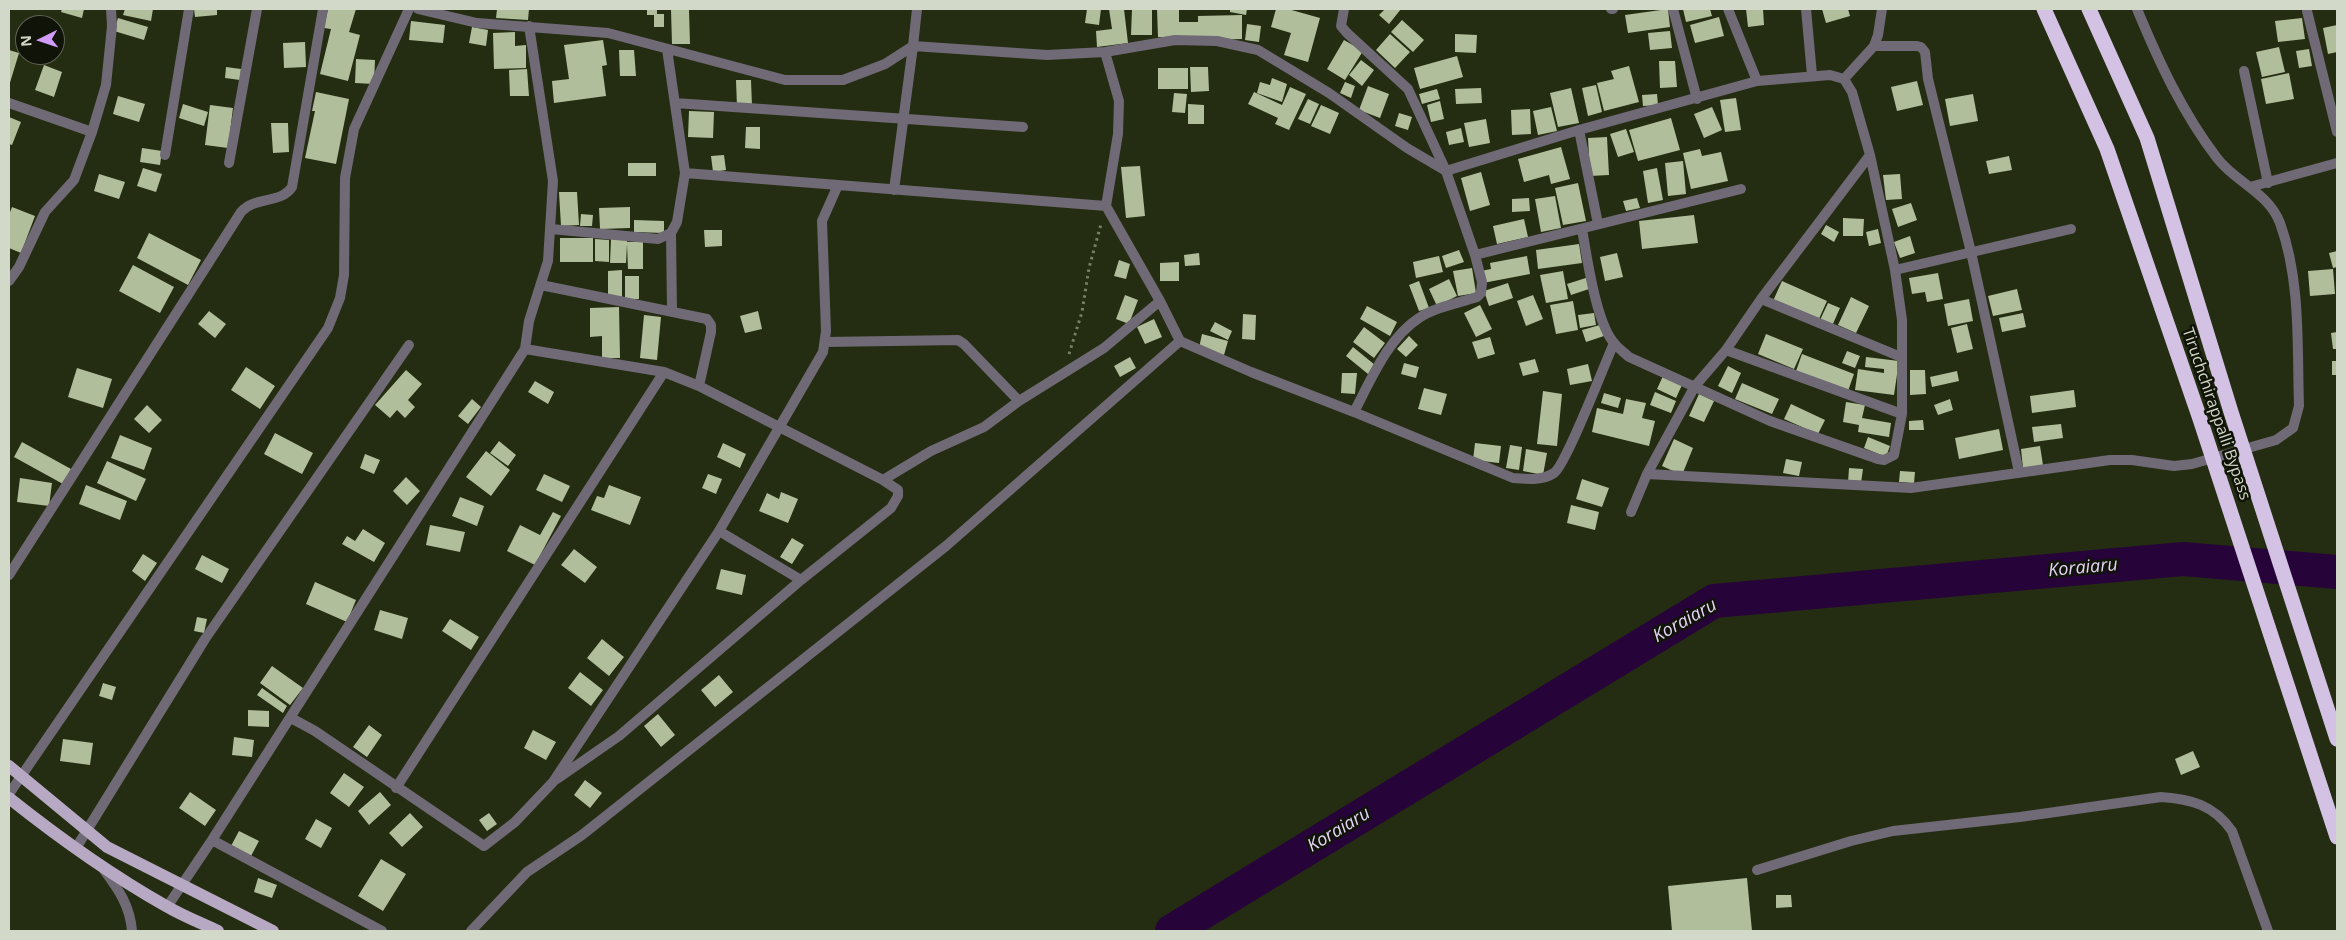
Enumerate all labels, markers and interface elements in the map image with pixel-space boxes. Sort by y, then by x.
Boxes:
north arrow [15,15,65,65]
text: N [16,35,35,47]
street label: Tiruchchirappalli Bypass [2178,325,2254,503]
water label: Koraiaru [2047,554,2119,582]
water label: Koraiaru [1649,595,1721,647]
water label: Koraiaru [1304,803,1374,857]

